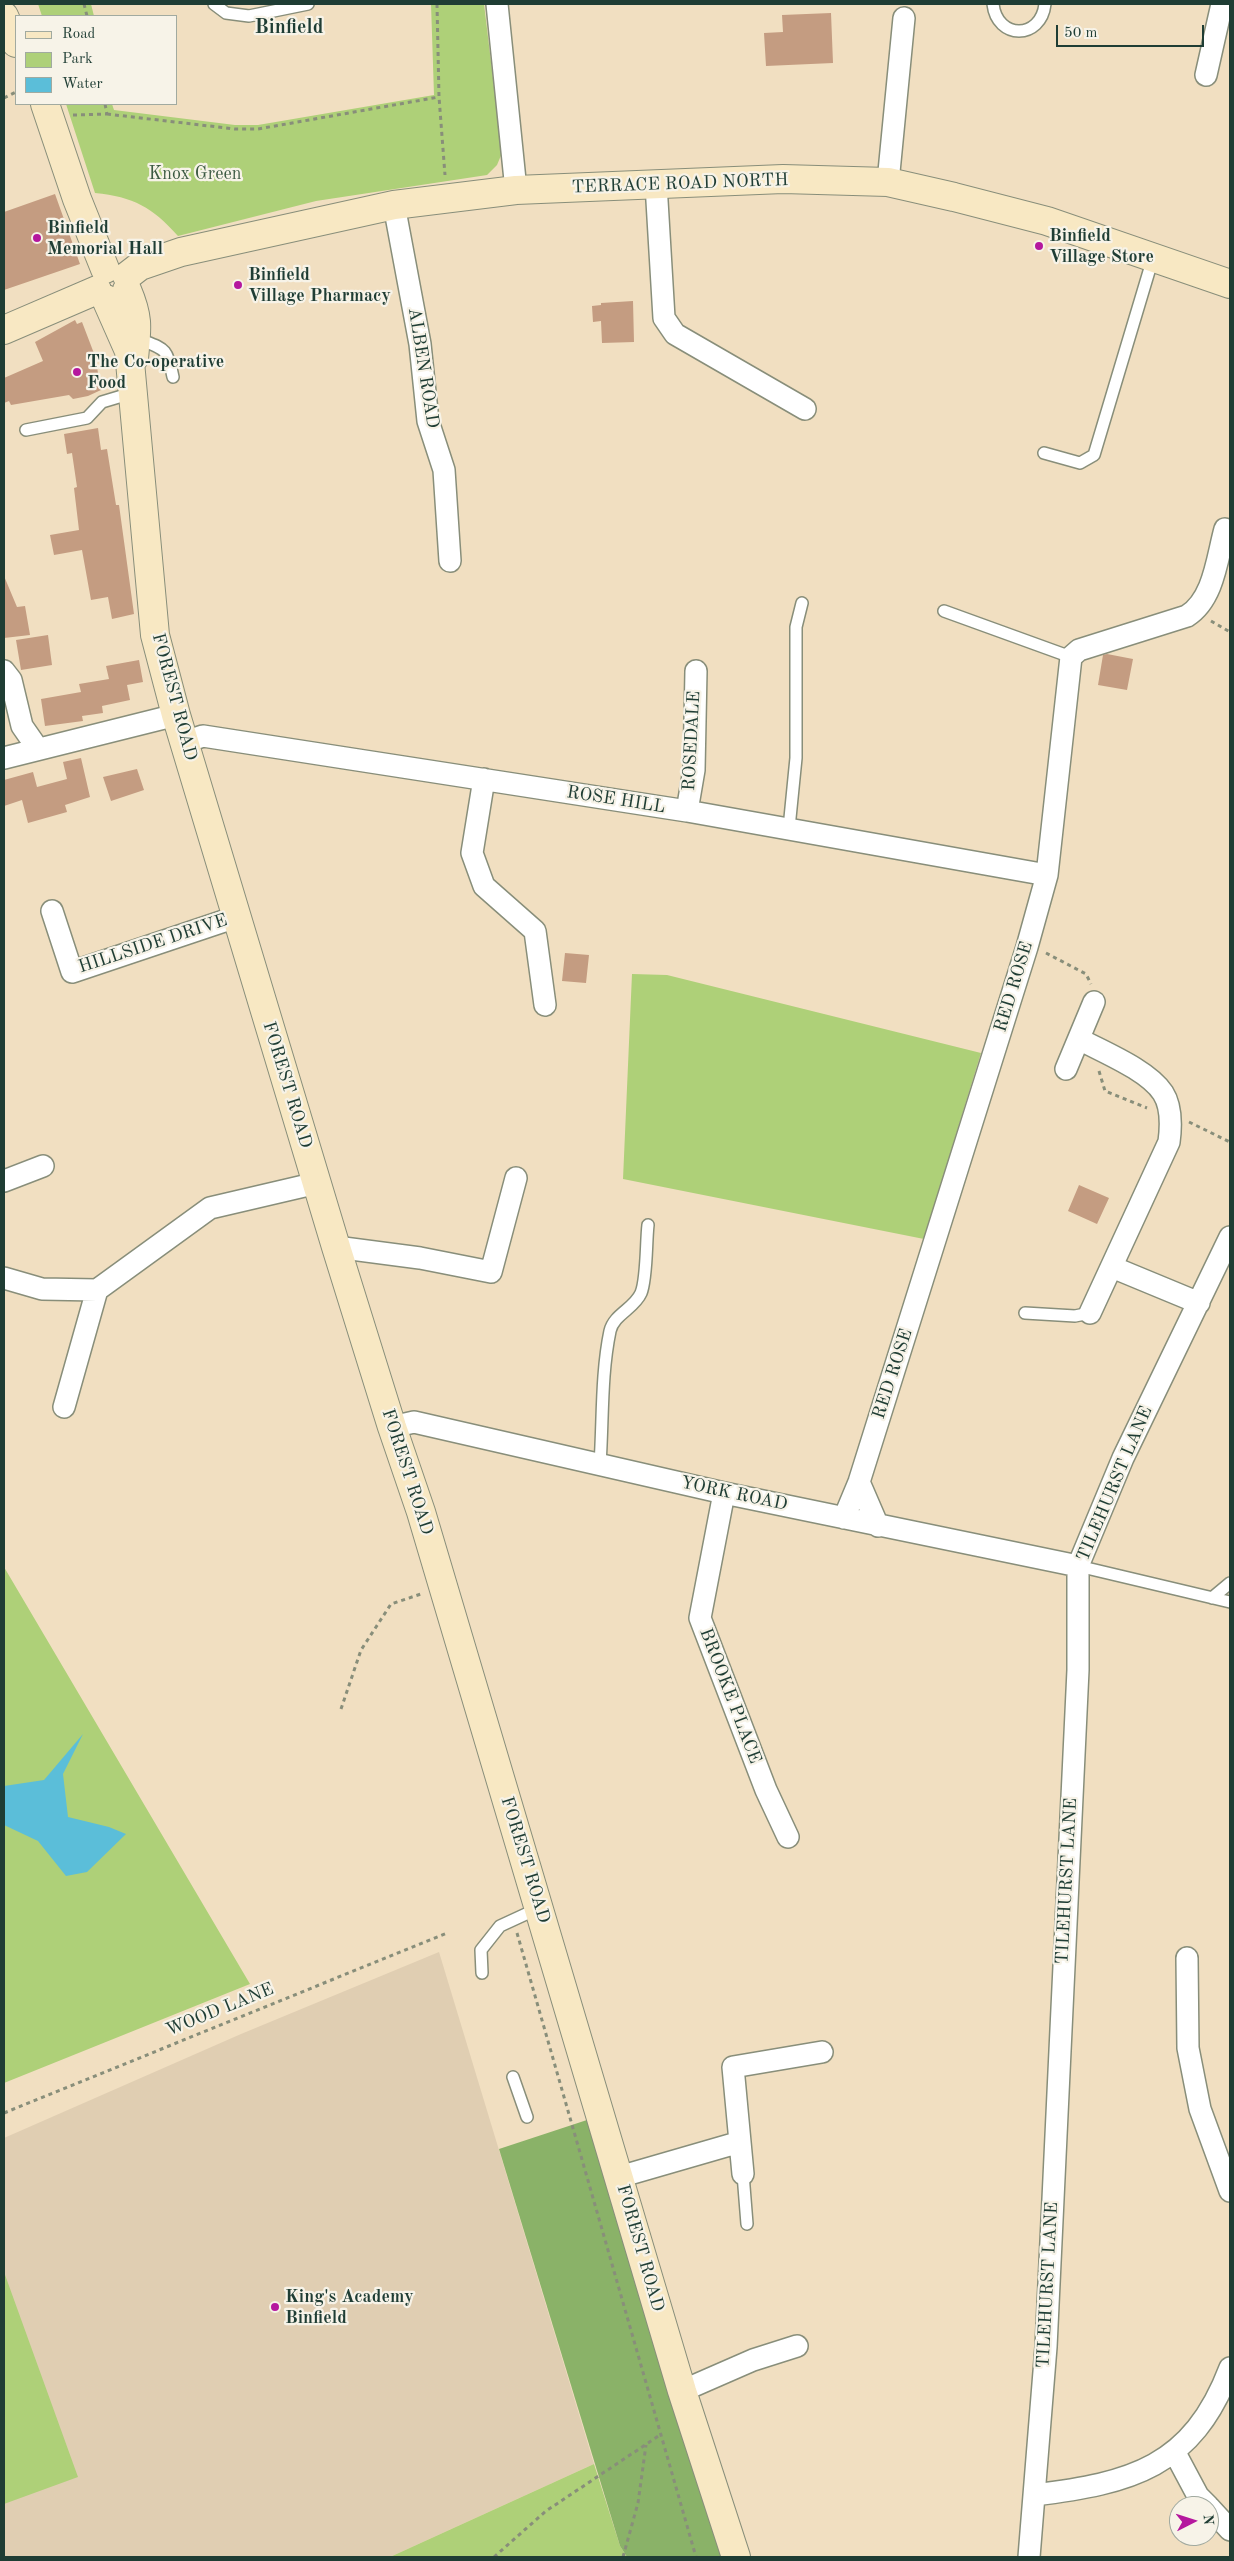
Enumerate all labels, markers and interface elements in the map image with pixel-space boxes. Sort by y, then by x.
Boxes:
legend [15,15,178,105]
scale bar [1059,15,1206,47]
district label: Binfield [255,16,323,40]
text: 50 m [1064,26,1098,41]
text: Road [62,27,95,42]
text: Park [62,52,93,67]
text: Water [62,77,103,92]
park label: Knox Green [149,163,241,185]
street label: TERRACE ROAD NORTH [571,169,789,199]
place label: Binfield Memorial Hall [47,217,163,260]
place label: Binfield Village Store [1049,225,1154,268]
marker: Binfield Memorial Hall [31,232,43,244]
marker: Binfield Village Store [1033,240,1045,252]
place label: Binfield Village Pharmacy [248,264,391,306]
marker: Binfield Village Pharmacy [232,279,244,291]
street label: ALBEN ROAD [403,306,443,430]
place label: The Co-operative Food [87,351,224,394]
marker: The Co-operative Food [71,366,83,378]
street label: FOREST ROAD [147,631,201,763]
street label: ROSEDALE [679,690,705,792]
street label: ROSE HILL [565,782,667,818]
street label: HILLSIDE DRIVE [76,910,230,978]
street label: RED ROSE [990,939,1038,1035]
street label: FOREST ROAD [257,1019,317,1151]
street label: RED ROSE [868,1326,918,1422]
street label: TILEHURST LANE [1072,1403,1158,1565]
street label: FOREST ROAD [376,1406,438,1538]
street label: YORK ROAD [679,1472,789,1516]
street label: BROOKE PLACE [694,1625,766,1767]
street label: FOREST ROAD [495,1794,555,1926]
street label: TILEHURST LANE [1052,1797,1082,1965]
street label: WOOD LANE [163,1979,277,2041]
street label: FOREST ROAD [612,2182,668,2314]
street label: TILEHURST LANE [1033,2201,1063,2369]
place label: King's Academy Binfield [285,2286,414,2328]
marker: King's Academy Binfield [269,2301,281,2313]
north arrow [1169,2496,1219,2546]
text: N [1201,2514,1215,2526]

